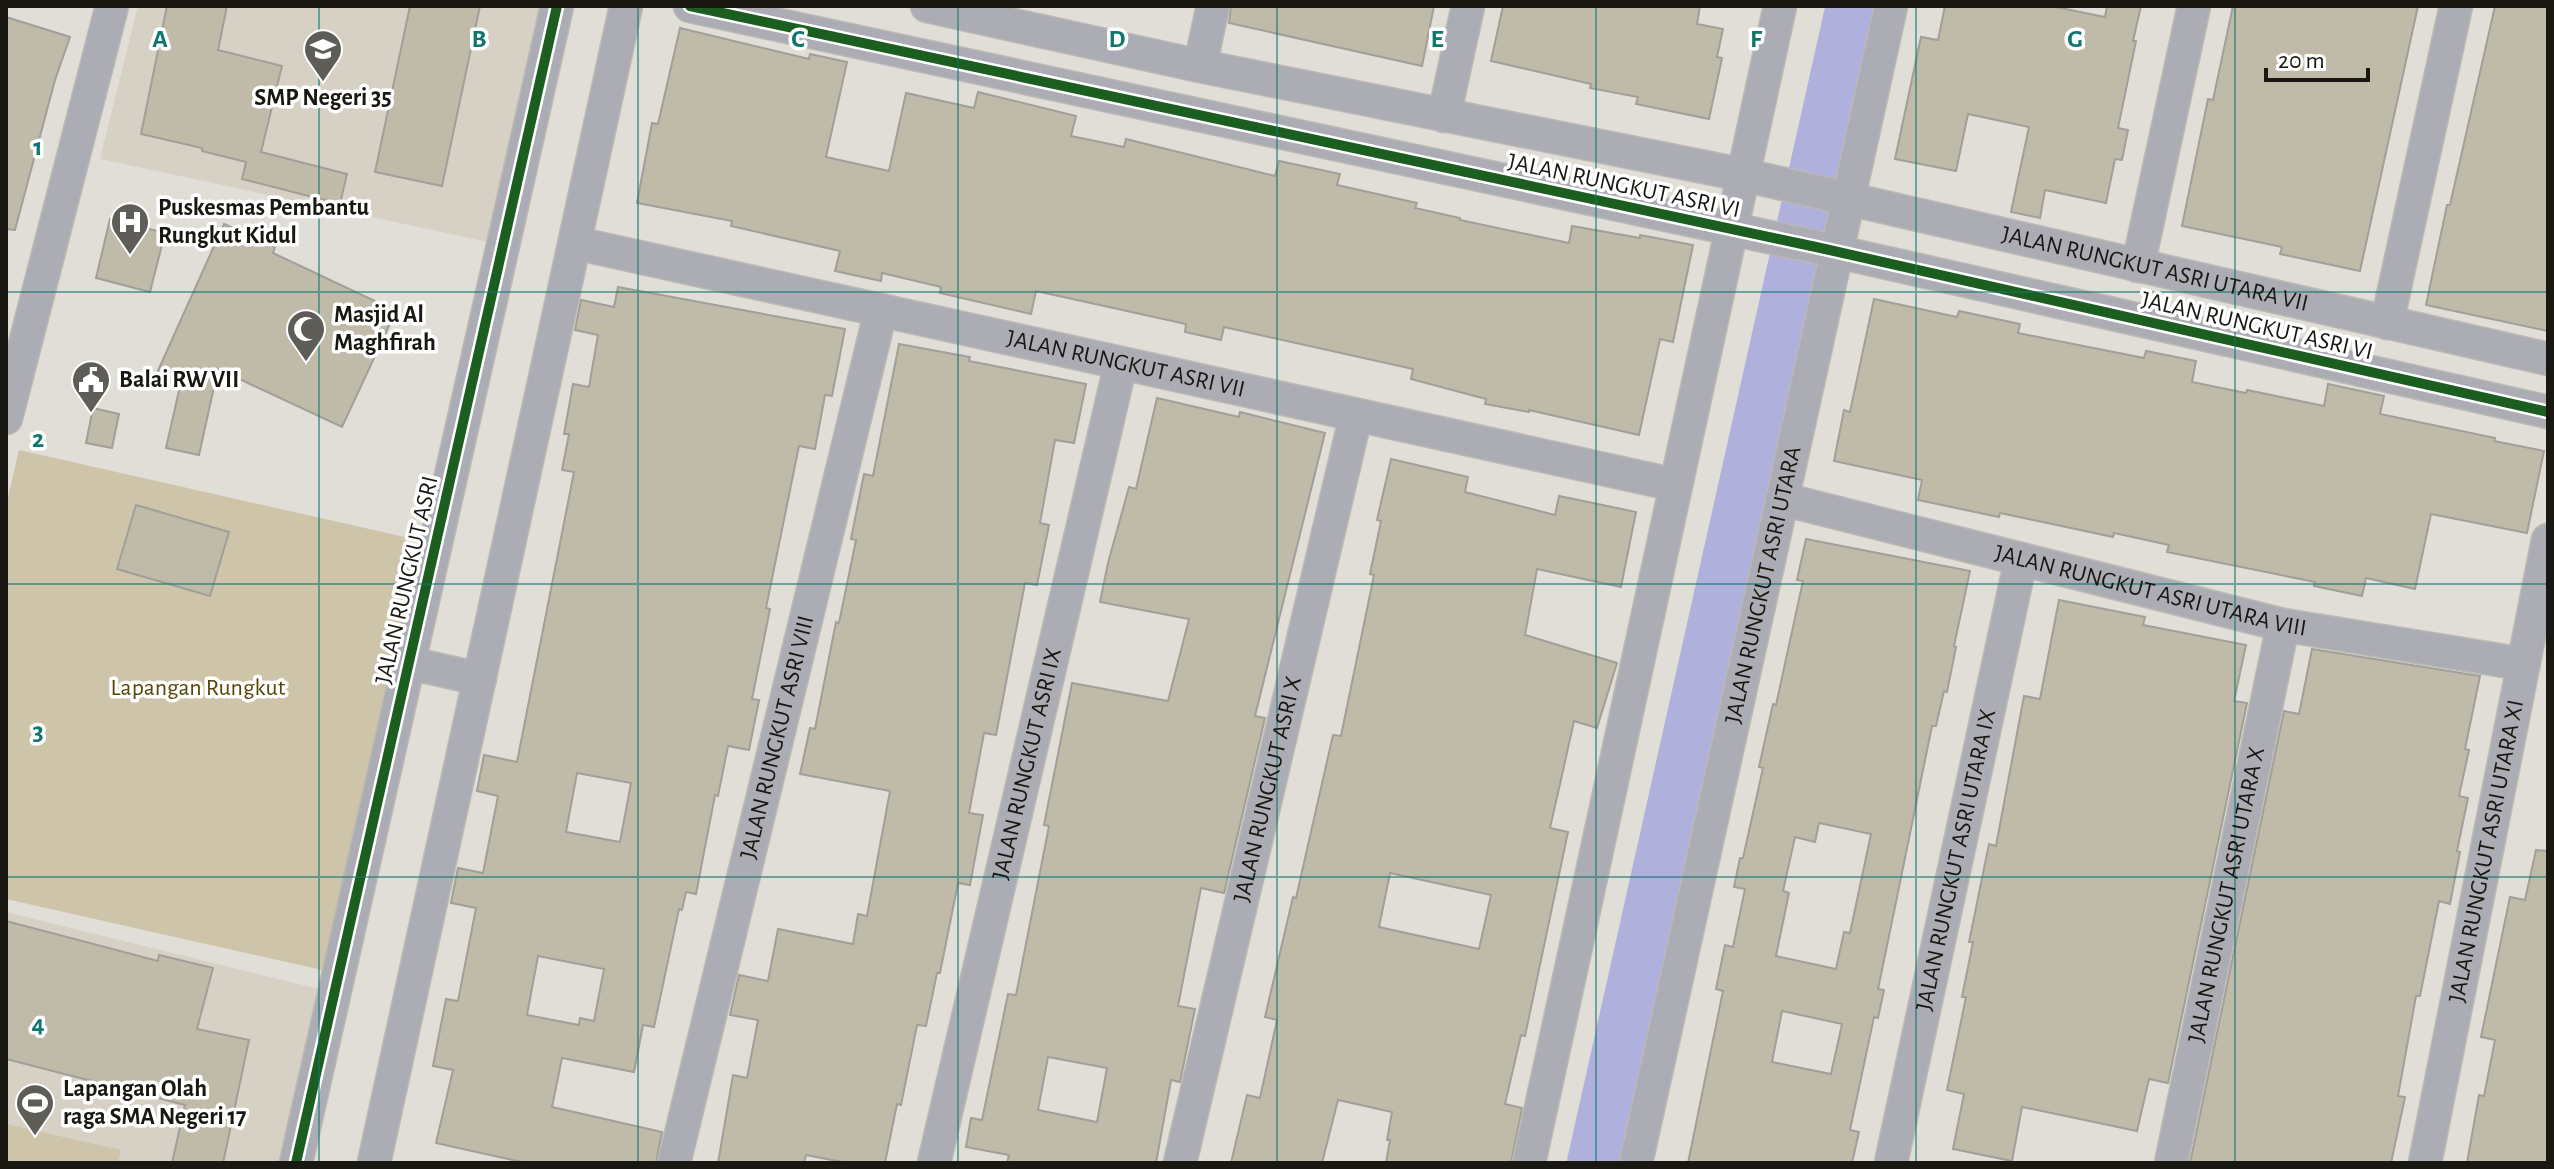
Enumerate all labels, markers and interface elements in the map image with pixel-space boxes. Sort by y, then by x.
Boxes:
text: A [152,26,168,52]
text: B [471,26,487,52]
text: C [791,26,805,52]
text: D [1108,26,1126,52]
text: E [1430,26,1444,52]
text: F [1750,26,1763,52]
text: G [2067,26,2083,52]
school or university icon: SMP Negeri 35 [302,28,344,83]
scale bar [2266,32,2368,82]
text: 20 m [2278,49,2325,73]
place label: SMP Negeri 35 [254,86,392,110]
text: 1 [33,134,43,160]
street label: JALAN RUNGKUT ASRI VI [1506,150,1742,222]
place label: Puskesmas Pembantu Rungkut Kidul [158,196,370,248]
hospital icon: Puskesmas Pembantu Rungkut Kidul [109,201,151,256]
street label: JALAN RUNGKUT ASRI UTARA VII [2000,222,2311,316]
street label: JALAN RUNGKUT ASRI VI [2139,288,2375,364]
place label: Masjid Al Maghfirah [334,303,436,355]
mosque icon: Masjid Al Maghfirah [285,308,327,363]
street label: JALAN RUNGKUT ASRI VII [1005,326,1247,402]
public building icon: Balai RW VII [70,359,112,414]
place label: Balai RW VII [119,368,239,392]
text: 2 [32,426,44,452]
street label: JALAN RUNGKUT ASRI UTARA [1721,444,1806,726]
street label: JALAN RUNGKUT ASRI [371,474,443,686]
street label: JALAN RUNGKUT ASRI UTARA VIII [1992,541,2308,641]
street label: JALAN RUNGKUT ASRI VIII [736,613,818,861]
street label: JALAN RUNGKUT ASRI IX [989,645,1066,882]
street label: JALAN RUNGKUT ASRI X [1230,674,1306,904]
park label: Lapangan Rungkut [111,676,286,700]
street label: JALAN RUNGKUT ASRI UTARA XI [2445,698,2528,1004]
street label: JALAN RUNGKUT ASRI UTARA IX [1912,707,2000,1013]
text: 3 [32,719,44,745]
street label: JALAN RUNGKUT ASRI UTARA X [2184,745,2269,1045]
text: 4 [31,1011,45,1037]
place label: Lapangan Olah raga SMA Negeri 17 [63,1077,246,1129]
sports icon: Lapangan Olah raga SMA Negeri 17 [14,1082,56,1137]

